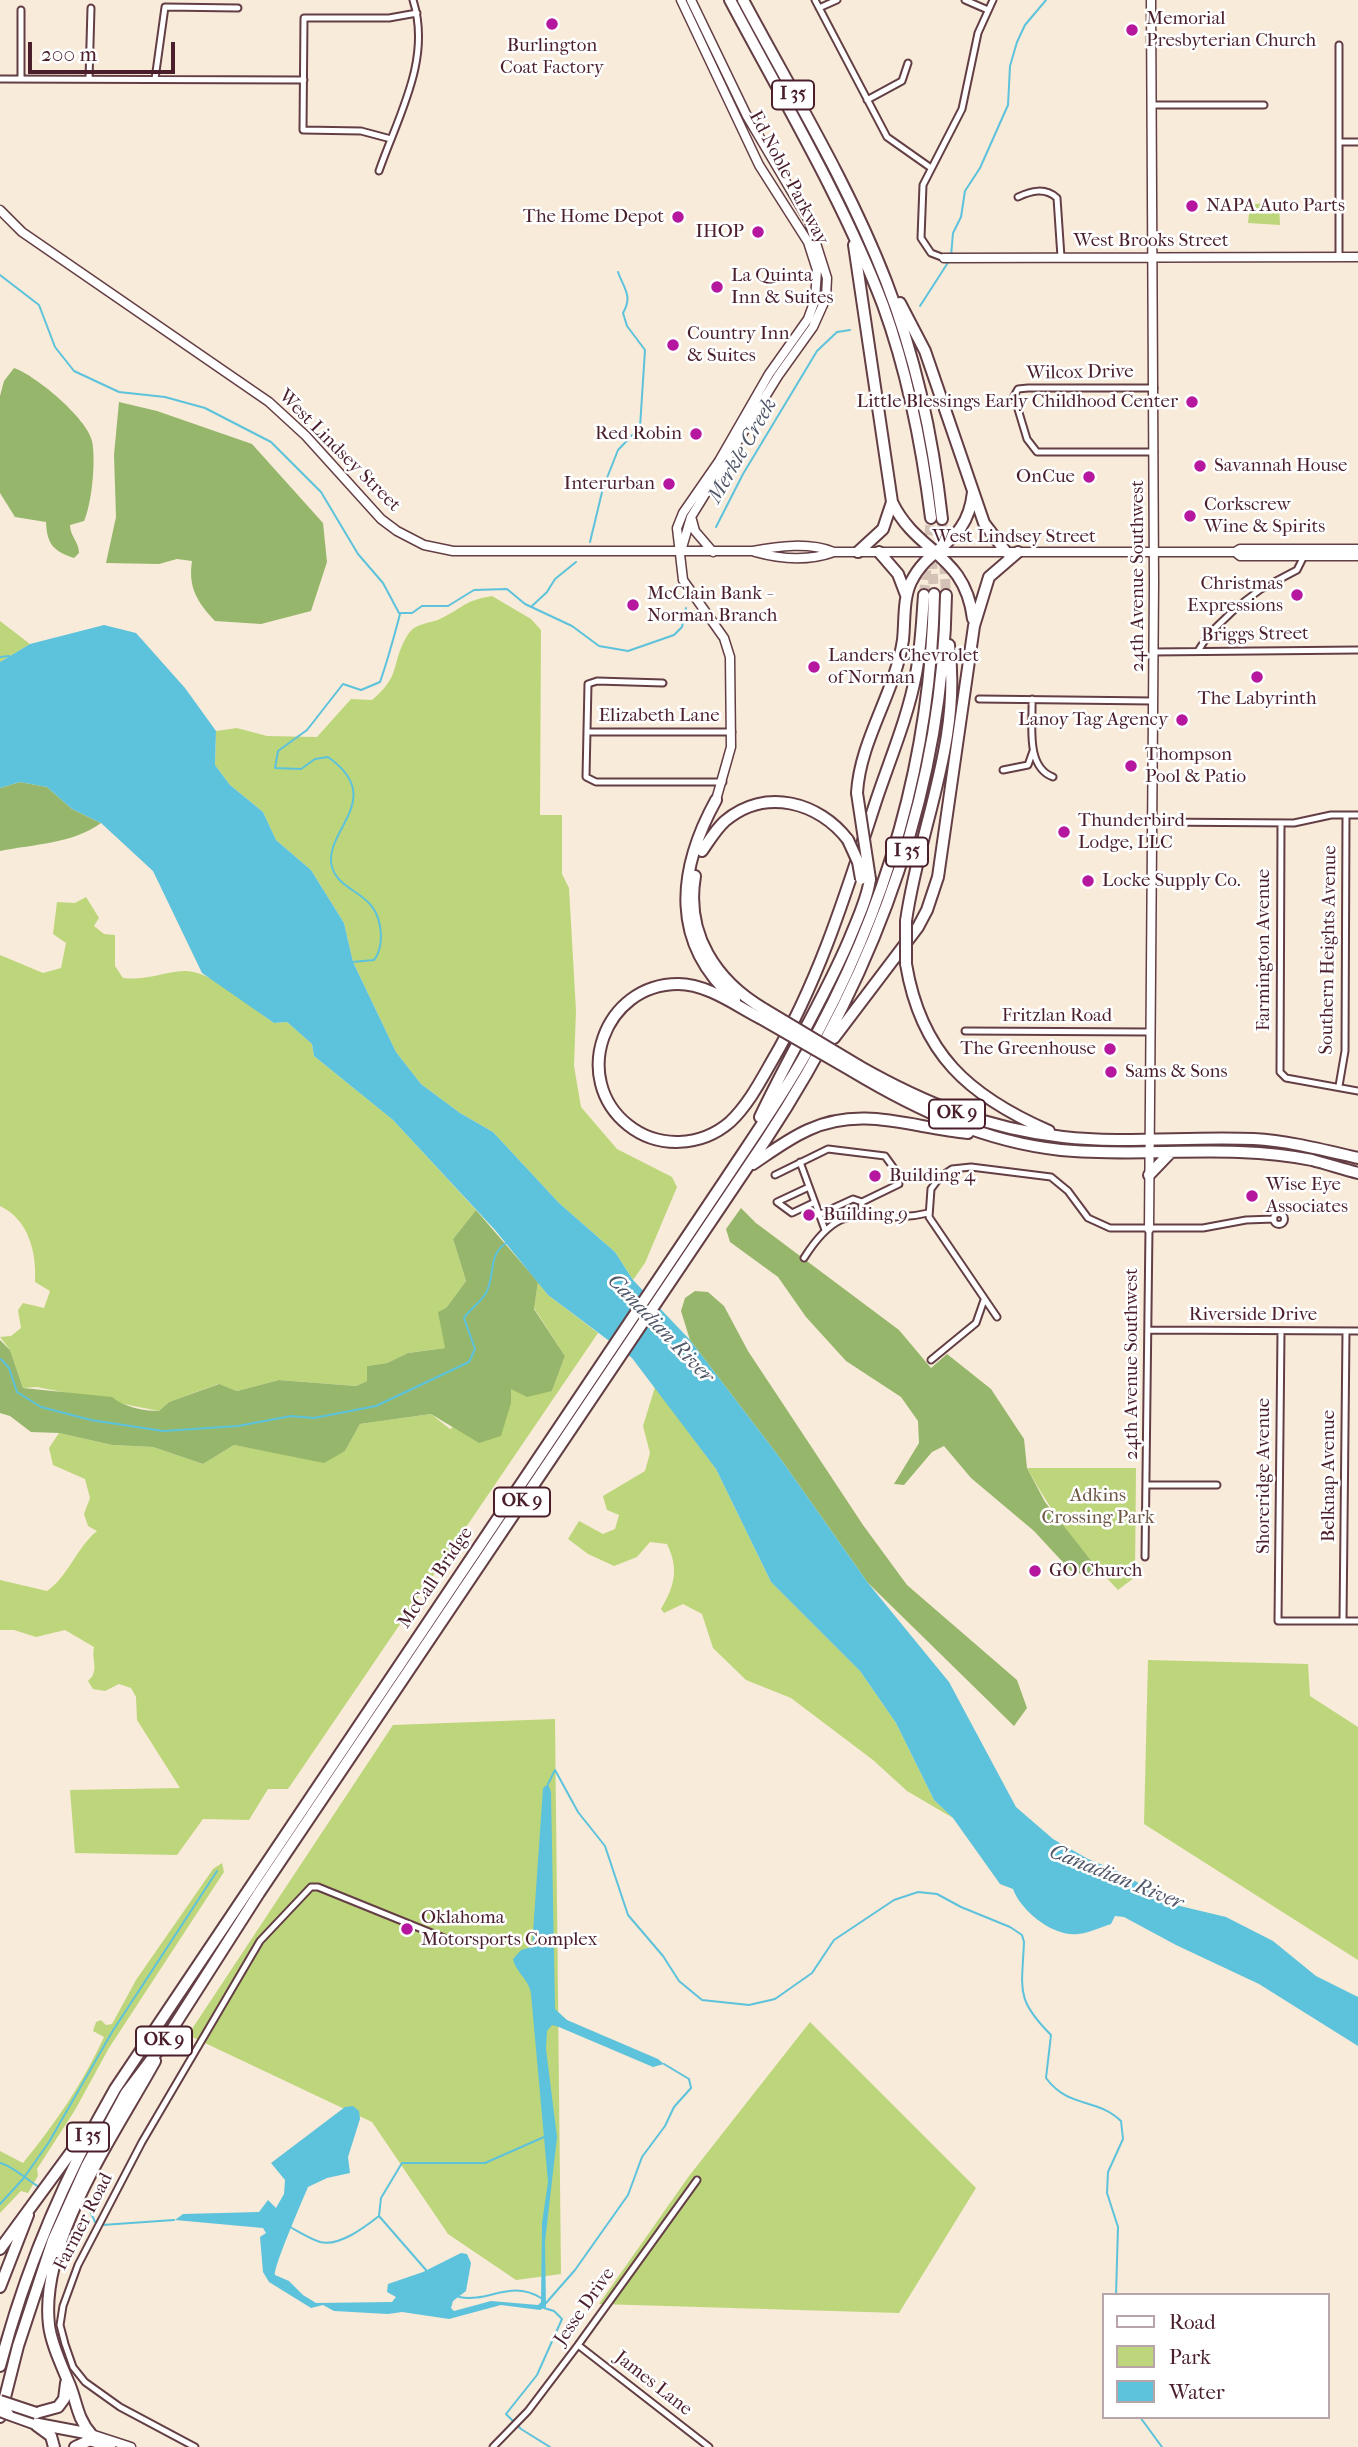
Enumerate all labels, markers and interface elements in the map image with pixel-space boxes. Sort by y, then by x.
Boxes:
place label: Memorial Presbyterian Church [1146,8,1316,52]
marker: Burlington Coat Factory [544,16,560,32]
marker: Memorial Presbyterian Church [1124,22,1140,38]
scale bar [32,28,178,72]
place label: Burlington Coat Factory [500,35,604,79]
text: 200 m [41,42,97,66]
road number: I 35 [772,80,814,110]
street label: Ed Noble Parkway [743,107,833,249]
place label: NAPA Auto Parts [1206,195,1345,217]
marker: NAPA Auto Parts [1184,198,1200,214]
place label: The Home Depot [523,206,664,228]
marker: The Home Depot [670,209,686,225]
place label: IHOP [695,221,744,243]
marker: IHOP [750,224,766,240]
street label: West Brooks Street [1073,230,1229,252]
place label: La Quinta Inn & Suites [731,265,833,309]
marker: La Quinta Inn & Suites [709,279,725,295]
place label: Country Inn & Suites [687,323,789,367]
marker: Country Inn & Suites [665,337,681,353]
street label: Wilcox Drive [1026,361,1134,385]
street label: West Lindsey Street [273,385,405,517]
place label: Little Blessings Early Childhood Center [857,391,1178,413]
water label: Merkle Creek [703,394,783,508]
marker: Little Blessings Early Childhood Center [1184,394,1200,410]
place label: Red Robin [595,423,682,445]
marker: Red Robin [688,426,704,442]
place label: Savannah House [1214,455,1347,477]
marker: Savannah House [1192,458,1208,474]
place label: OnCue [1016,466,1075,488]
marker: OnCue [1081,469,1097,485]
place label: Interurban [564,473,655,495]
marker: Interurban [661,476,677,492]
street label: 24th Avenue Southwest [1127,480,1149,672]
place label: Corkscrew Wine & Spirits [1204,494,1325,538]
marker: Corkscrew Wine & Spirits [1182,508,1198,524]
street label: West Lindsey Street [932,526,1096,548]
place label: Christmas Expressions [1187,573,1283,617]
place label: McClain Bank - Norman Branch [647,583,777,627]
marker: Christmas Expressions [1289,587,1305,603]
marker: McClain Bank - Norman Branch [625,597,641,613]
street label: Briggs Street [1201,623,1309,647]
place label: Landers Chevrolet of Norman [828,645,979,689]
marker: Landers Chevrolet of Norman [806,659,822,675]
marker: The Labyrinth [1249,669,1265,685]
place label: The Labyrinth [1197,688,1317,710]
street label: Elizabeth Lane [598,705,720,727]
place label: Lanoy Tag Agency [1018,709,1168,731]
marker: Lanoy Tag Agency [1174,712,1190,728]
place label: Thompson Pool & Patio [1145,744,1246,788]
marker: Thompson Pool & Patio [1123,758,1139,774]
place label: Thunderbird Lodge, LLC [1078,810,1185,854]
marker: Thunderbird Lodge, LLC [1056,824,1072,840]
road number: I 35 [886,838,928,866]
street label: Southern Heights Avenue [1316,845,1342,1055]
street label: Farmington Avenue [1253,869,1275,1031]
place label: Locke Supply Co. [1102,870,1241,892]
marker: Locke Supply Co. [1080,873,1096,889]
street label: Fritzlan Road [1002,1005,1112,1027]
place label: The Greenhouse [960,1038,1096,1060]
marker: The Greenhouse [1102,1041,1118,1057]
place label: Sams & Sons [1125,1061,1228,1083]
marker: Sams & Sons [1103,1064,1119,1080]
road number: OK 9 [929,1100,985,1128]
place label: Building 4 [889,1165,975,1187]
marker: Building 4 [867,1168,883,1184]
place label: Wise Eye Associates [1266,1174,1348,1218]
marker: Wise Eye Associates [1244,1188,1260,1204]
place label: Building 9 [823,1204,908,1226]
marker: Building 9 [801,1207,817,1223]
street label: 24th Avenue Southwest [1121,1268,1143,1460]
water label: Canadian River [602,1269,718,1389]
street label: Riverside Drive [1189,1304,1317,1326]
street label: Shoreridge Avenue [1253,1398,1275,1554]
street label: Belknap Avenue [1318,1410,1340,1542]
park label: Adkins Crossing Park [1042,1485,1154,1529]
road number: OK 9 [494,1488,550,1517]
street label: McCall Bridge [394,1523,478,1633]
place label: GO Church [1049,1560,1143,1582]
marker: GO Church [1027,1563,1043,1579]
water label: Canadian River [1045,1840,1187,1916]
place label: Oklahoma Motorsports Complex [421,1907,597,1951]
marker: Oklahoma Motorsports Complex [399,1921,415,1937]
road number: OK 9 [136,2026,192,2056]
road number: I 35 [67,2122,109,2152]
street label: Farmer Road [50,2169,118,2275]
street label: Jesse Drive [550,2264,620,2350]
legend [1102,2293,1330,2419]
text: Road [1169,2310,1216,2334]
text: Park [1169,2345,1211,2369]
street label: James Lane [610,2347,696,2421]
text: Water [1169,2380,1225,2404]

